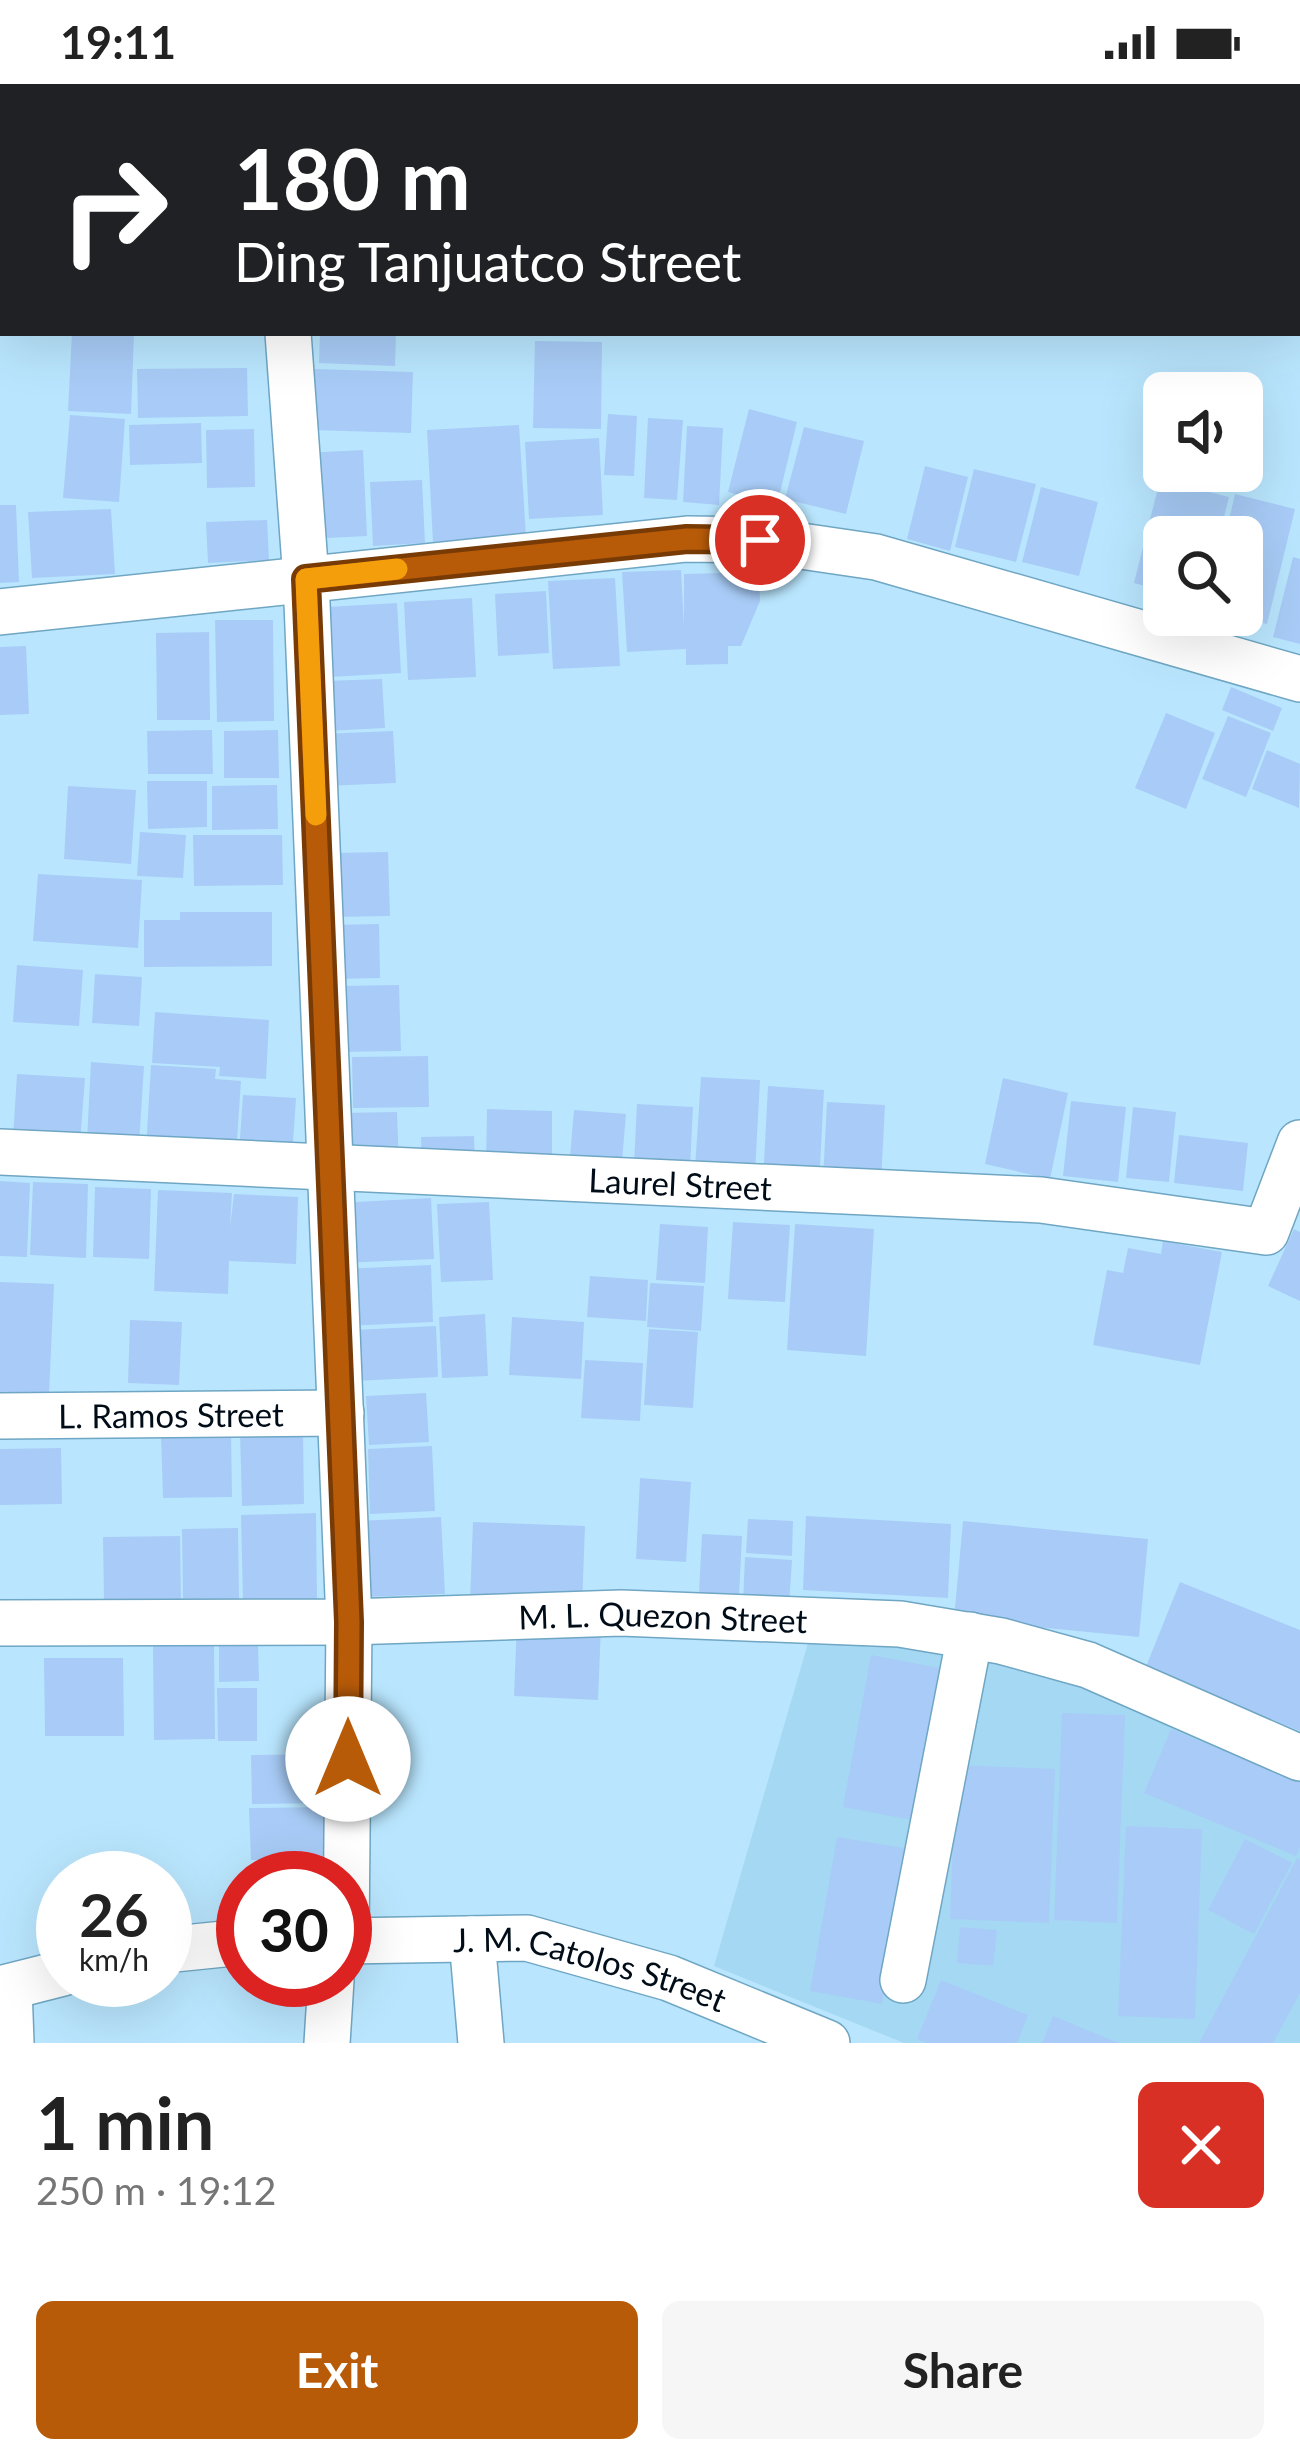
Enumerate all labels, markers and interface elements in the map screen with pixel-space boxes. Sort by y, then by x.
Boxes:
text: 19:11 [60,15,176,69]
text: 180 m [234,127,471,228]
icon: right [36,132,192,288]
text: Ding Tanjuatco Street [234,229,741,294]
map controls [1143,372,1263,636]
button: sound [1143,372,1263,492]
pin [709,489,811,591]
icon: arrive [727,507,793,573]
button: search [1143,516,1263,636]
street label: Laurel Street [588,1159,773,1208]
street label: L. Ramos Street [58,1394,284,1435]
street label: M. L. Quezon Street [518,1593,808,1640]
position arrow [285,1696,411,1822]
speed limit sign: 30 [216,1851,372,2007]
text: 26 [79,1878,149,1950]
street label: J. M. Catolos Street [453,1918,733,2020]
text: km/h [79,1941,149,1977]
text: 1 min [36,2079,214,2165]
button: close [1138,2082,1264,2208]
text: 250 m · 19:12 [36,2167,276,2213]
button: Exit [36,2301,638,2439]
button: Share [662,2301,1264,2439]

